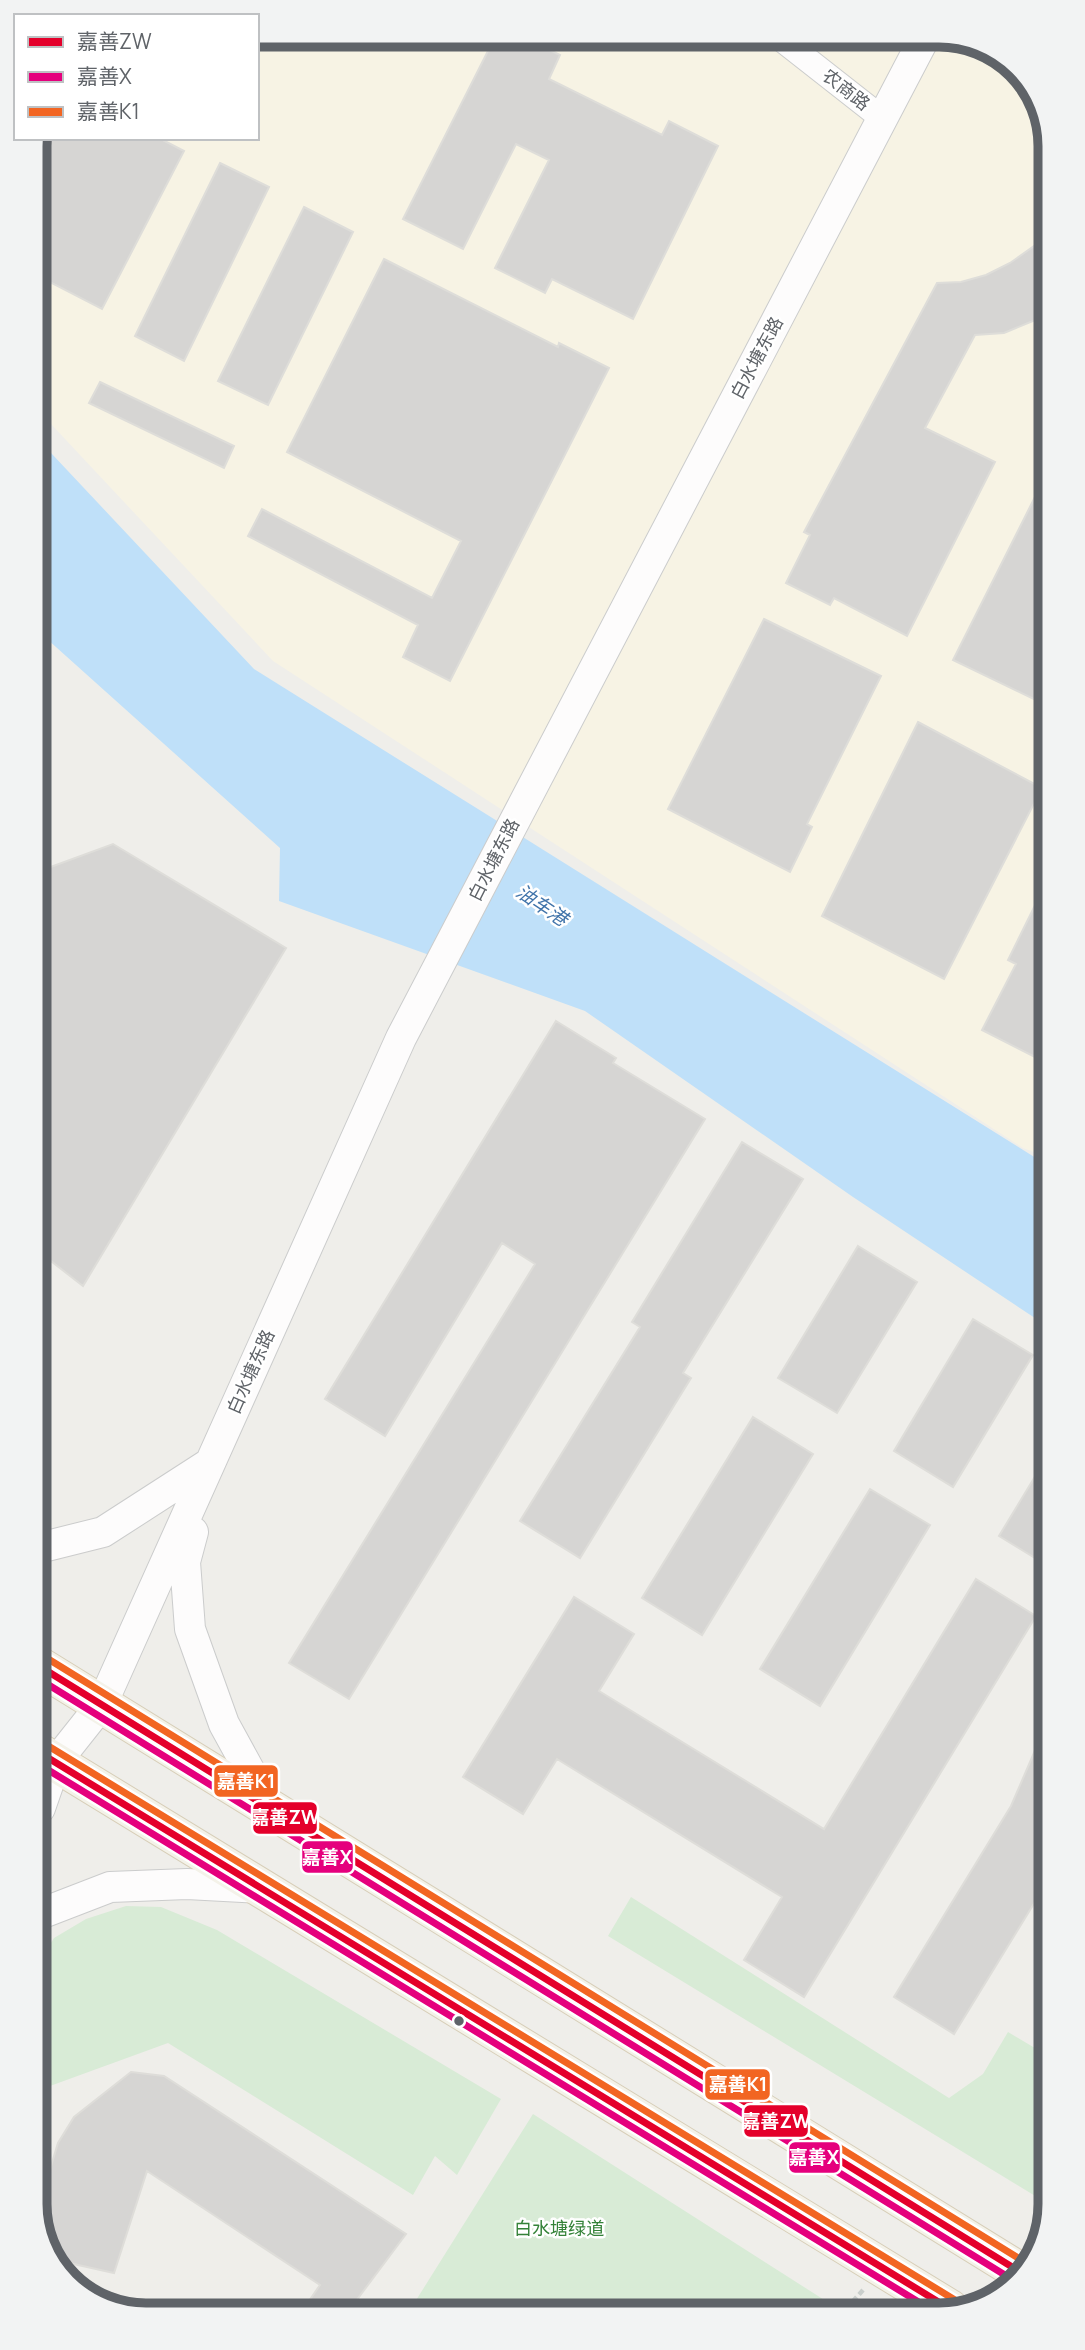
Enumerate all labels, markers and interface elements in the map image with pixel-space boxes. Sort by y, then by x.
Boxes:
legend [14,14,259,140]
text: 嘉善ZW [77,27,152,55]
text: 嘉善X [77,62,132,90]
street label: 农商路 [818,63,875,115]
text: 嘉善K1 [77,97,140,125]
street label: 白水塘东路 [724,312,788,403]
street label: 白水塘东路 [462,814,524,905]
water label: 油车港 [511,878,575,933]
street label: 白水塘东路 [221,1326,279,1418]
line badge: 嘉善K1 [213,1764,279,1798]
text: 嘉善K1 [217,1768,275,1794]
line badge: 嘉善ZW [252,1801,318,1835]
text: 嘉善ZW [250,1804,320,1830]
line badge: 嘉善X [301,1840,354,1874]
text: 嘉善X [302,1844,353,1870]
unlabelled marker [452,2014,466,2028]
line badge: 嘉善K1 [704,2068,771,2101]
text: 嘉善K1 [709,2071,767,2097]
line badge: 嘉善ZW [743,2104,809,2138]
text: 嘉善ZW [741,2108,811,2134]
line badge: 嘉善X [788,2141,841,2174]
text: 嘉善X [789,2144,840,2170]
park label: 白水塘绿道 [514,2216,604,2240]

